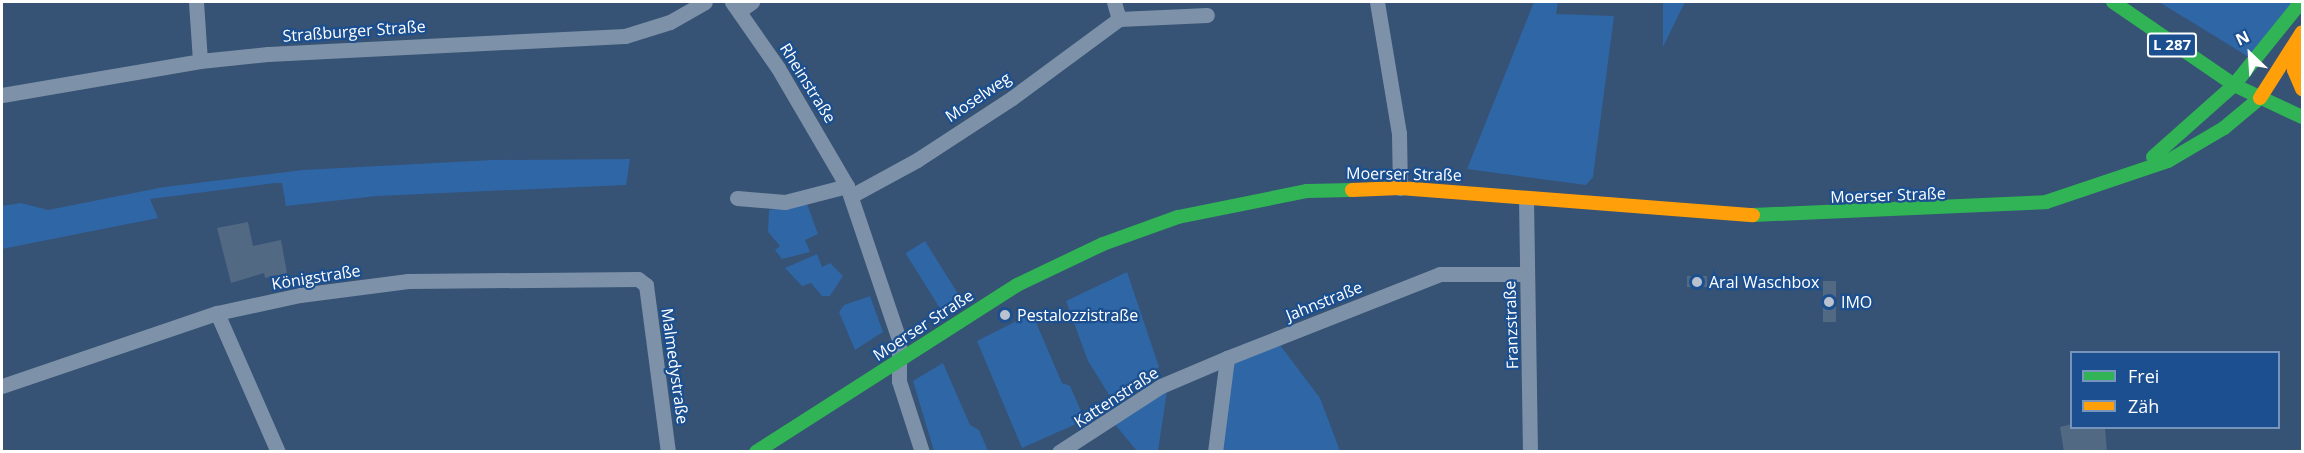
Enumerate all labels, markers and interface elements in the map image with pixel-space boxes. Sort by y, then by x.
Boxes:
street label: Straßburger Straße [282,16,426,46]
north arrow [2220,24,2280,84]
text: N [2232,25,2253,50]
road number: L 287 [2146,33,2198,57]
street label: Rheinstraße [776,40,840,126]
street label: Moselweg [942,68,1014,126]
street label: Moerser Straße [1346,163,1462,185]
street label: Moerser Straße [1830,183,1946,207]
street label: Königstraße [270,261,362,293]
place label: Aral Waschbox [1709,272,1819,292]
marker: Aral Waschbox [1690,275,1704,289]
street label: Jahnstraße [1283,277,1365,325]
street label: Franzstraße [1500,280,1522,370]
street label: Moerser Straße [869,285,977,365]
place label: IMO [1841,292,1872,312]
marker: IMO [1822,295,1836,309]
place label: Pestalozzistraße [1017,305,1138,325]
street label: Malmedystraße [657,307,693,425]
marker: Pestalozzistraße [998,308,1012,322]
legend [2070,351,2280,429]
street label: Kattenstraße [1070,363,1162,431]
text: Frei [2128,364,2159,388]
text: Zäh [2128,394,2159,418]

